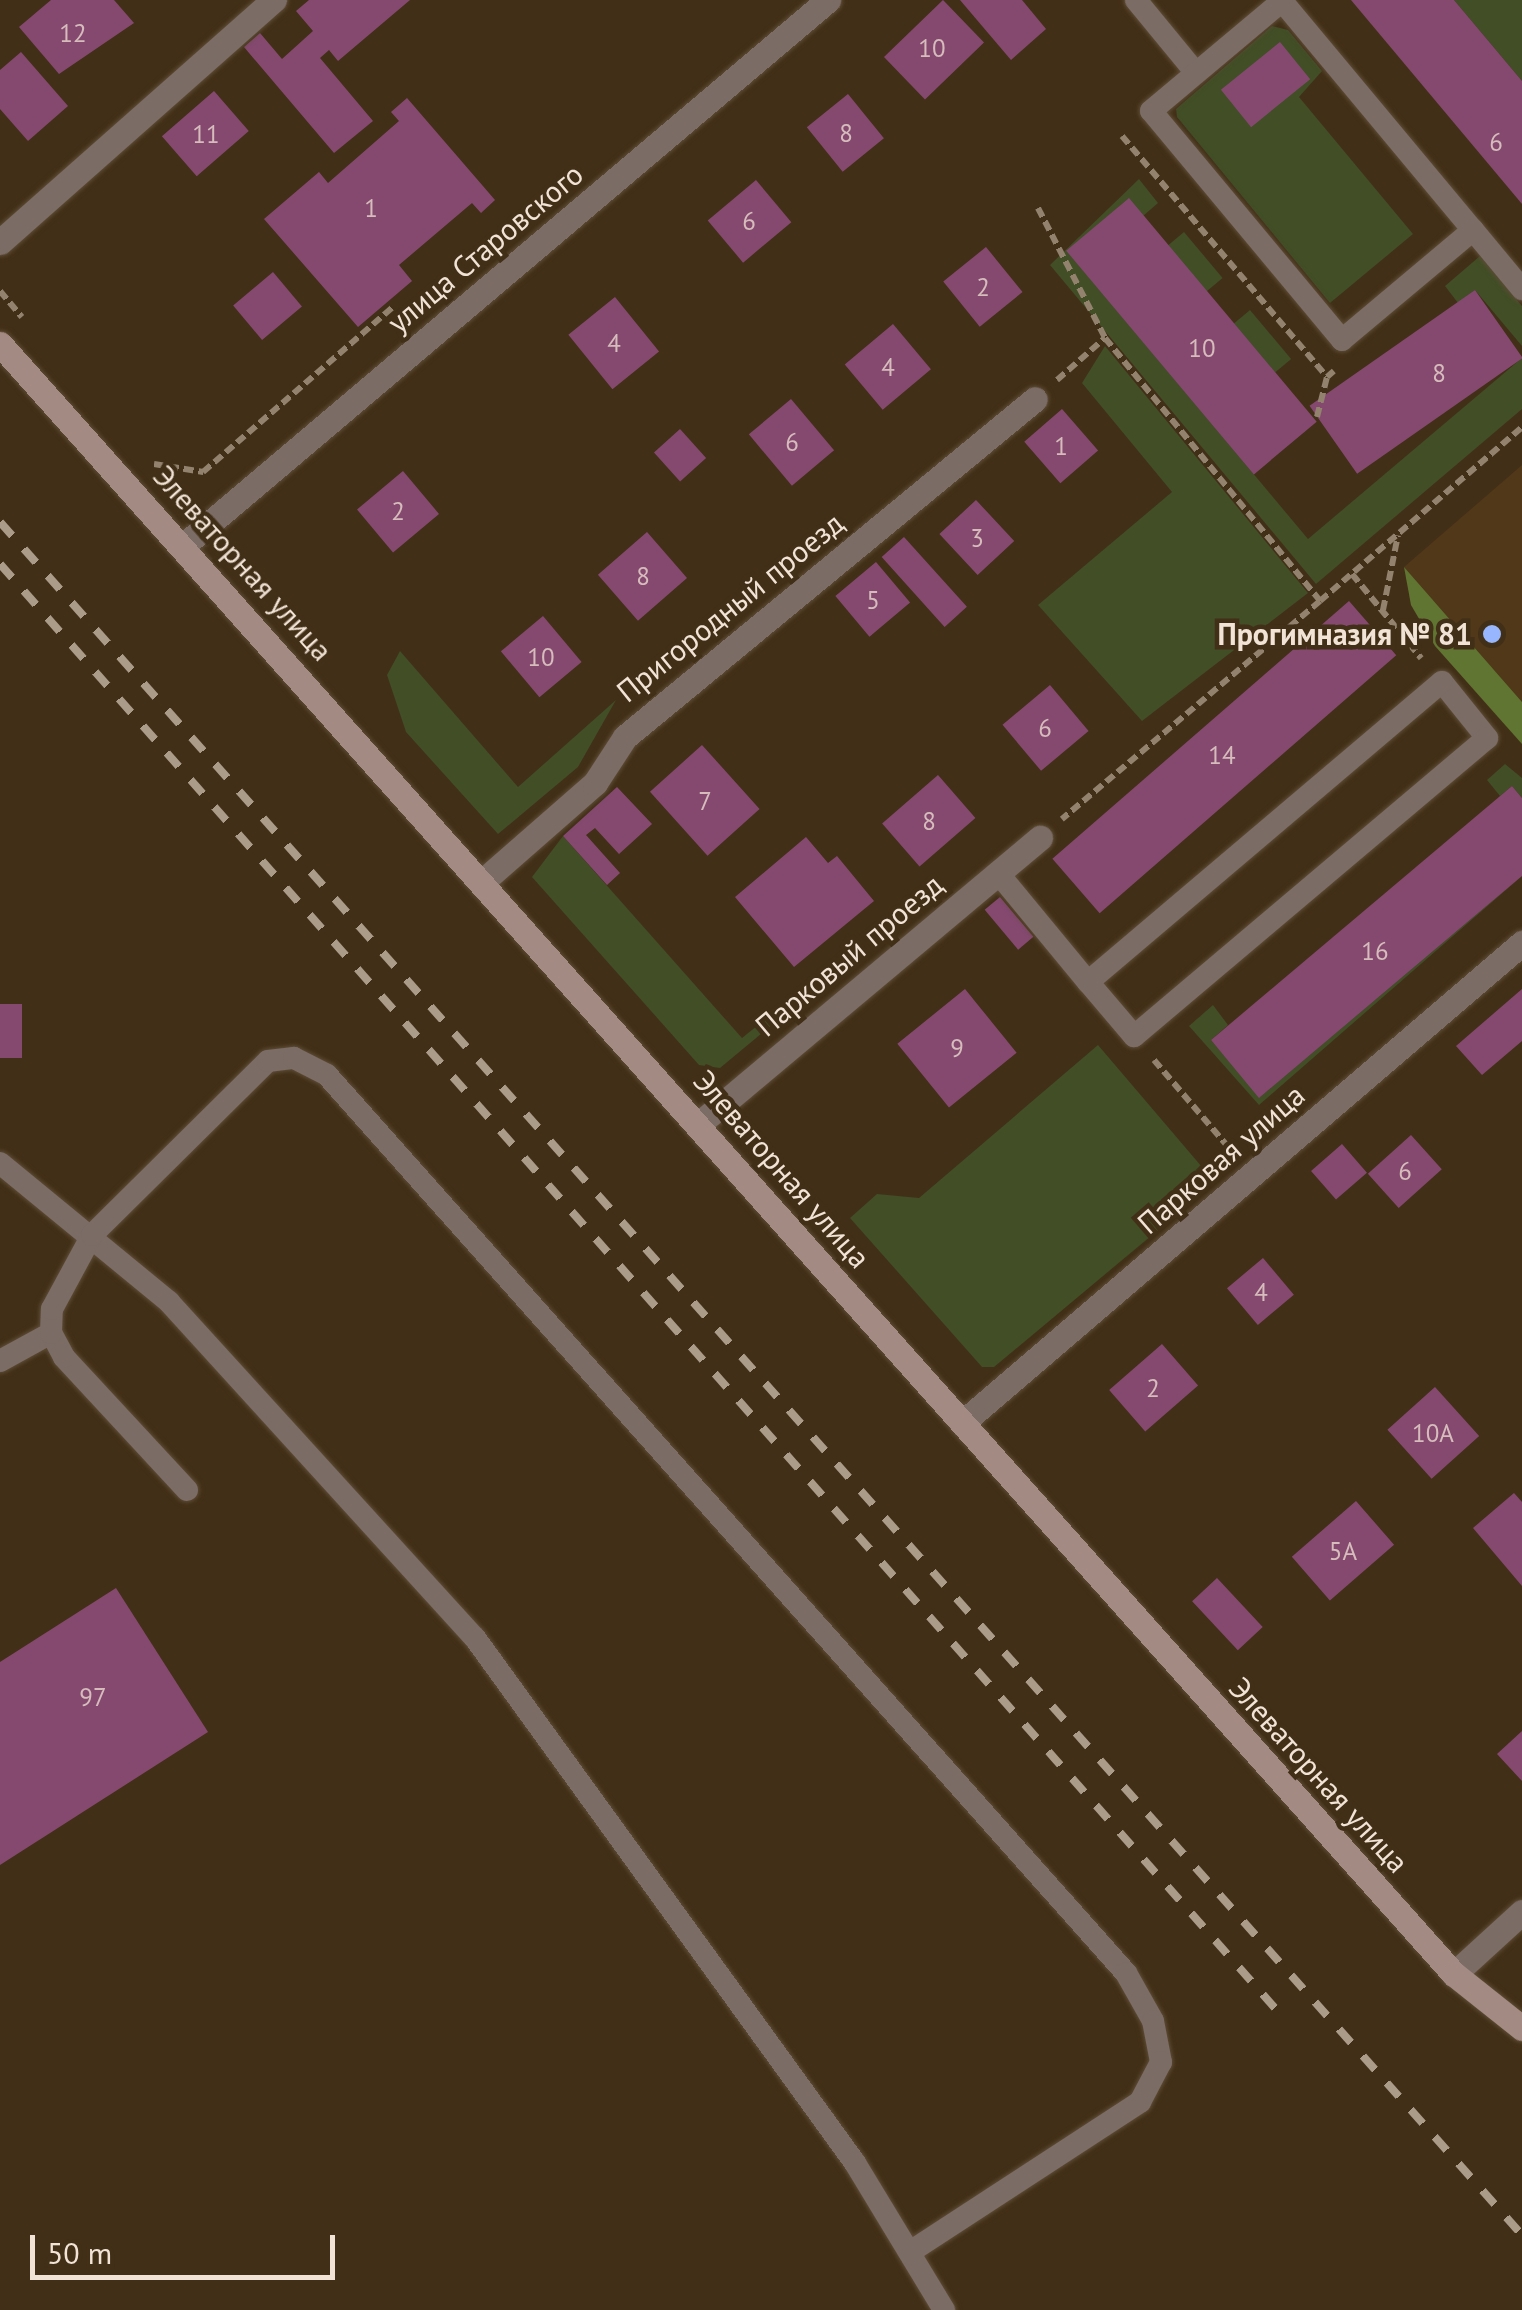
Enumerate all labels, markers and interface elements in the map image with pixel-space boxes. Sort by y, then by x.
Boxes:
house number: 12 [59,18,87,48]
house number: 10 [918,33,946,63]
house number: 8 [839,118,853,148]
house number: 11 [192,119,220,149]
house number: 6 [1489,127,1503,157]
street label: улица Старовского [380,156,590,340]
house number: 1 [364,193,378,223]
house number: 6 [742,206,756,236]
house number: 2 [976,272,990,302]
house number: 4 [607,328,621,358]
house number: 10 [1188,333,1216,363]
house number: 4 [881,352,895,382]
house number: 8 [1432,358,1446,388]
house number: 6 [785,427,799,457]
house number: 1 [1054,431,1068,461]
street label: Элеваторная улица [146,458,340,668]
house number: 2 [391,496,405,526]
street label: Пригородный проезд [610,505,850,709]
house number: 3 [970,523,984,553]
house number: 8 [636,561,650,591]
house number: 5 [866,585,880,615]
place label: Прогимназия № 81 [1218,616,1472,652]
marker: Прогимназия № 81 [1481,623,1503,645]
house number: 10 [527,642,555,672]
house number: 6 [1038,713,1052,743]
house number: 14 [1208,740,1236,770]
house number: 7 [698,786,712,816]
house number: 8 [922,806,936,836]
street label: Парковый проезд [748,866,950,1044]
house number: 16 [1361,936,1389,966]
house number: 9 [950,1033,964,1063]
street label: Элеваторная улица [686,1063,878,1275]
street label: Парковая улица [1130,1077,1312,1241]
house number: 6 [1398,1156,1412,1186]
house number: 4 [1254,1277,1268,1307]
house number: 2 [1146,1373,1160,1403]
house number: 10А [1412,1418,1454,1448]
house number: 5А [1329,1536,1357,1566]
street label: Элеваторная улица [1222,1670,1416,1880]
house number: 97 [79,1682,107,1712]
scale bar [35,2215,340,2277]
text: 50 m [47,2233,112,2272]

